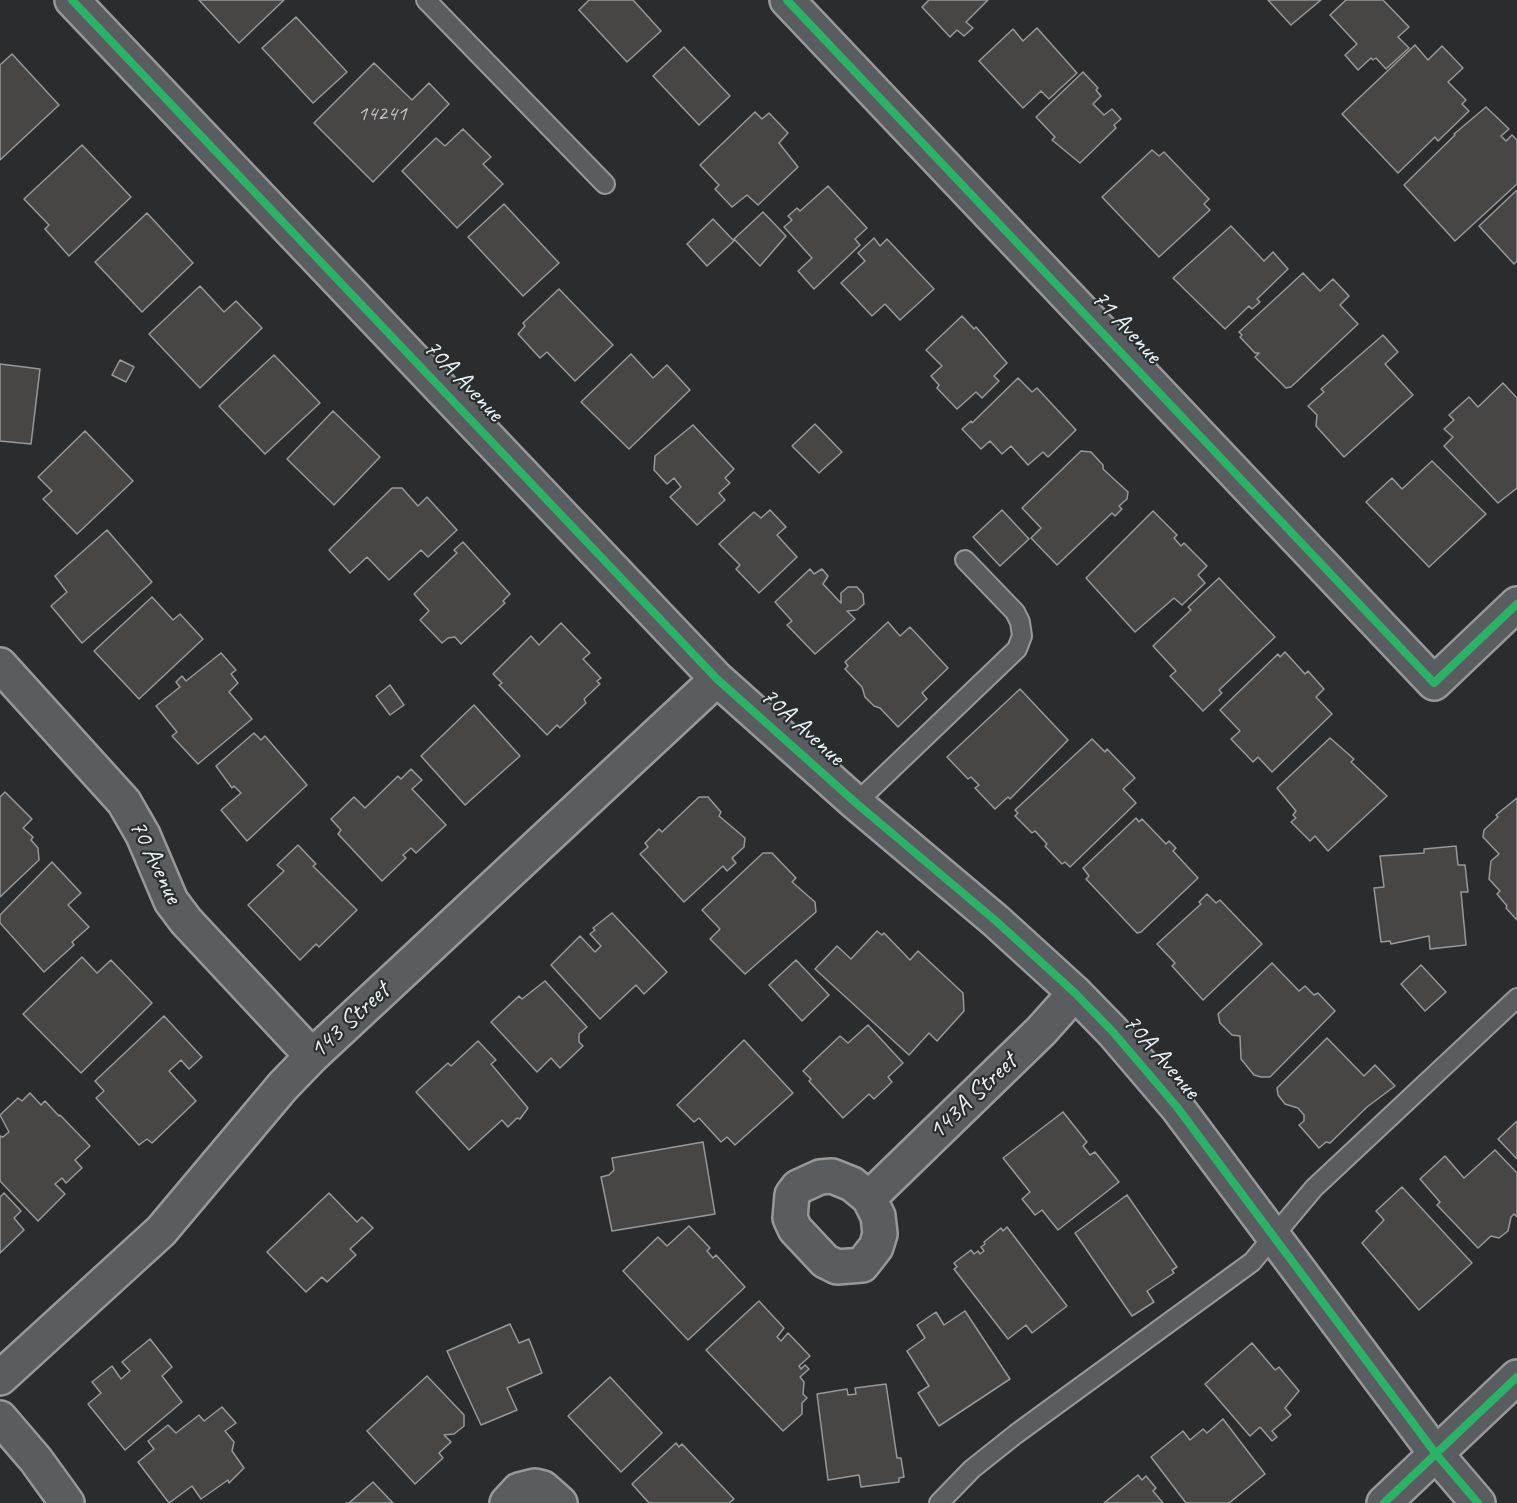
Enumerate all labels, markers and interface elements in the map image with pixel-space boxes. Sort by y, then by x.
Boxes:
house number: 14241 [357,101,407,127]
street label: 71 Avenue [1084,284,1168,370]
street label: 70A Avenue [416,333,510,429]
street label: 70A Avenue [753,681,851,773]
street label: 70 Avenue [121,815,189,909]
street label: 143 Street [304,976,396,1066]
street label: 70A Avenue [1116,1008,1206,1106]
street label: 143A Street [922,1047,1024,1147]

